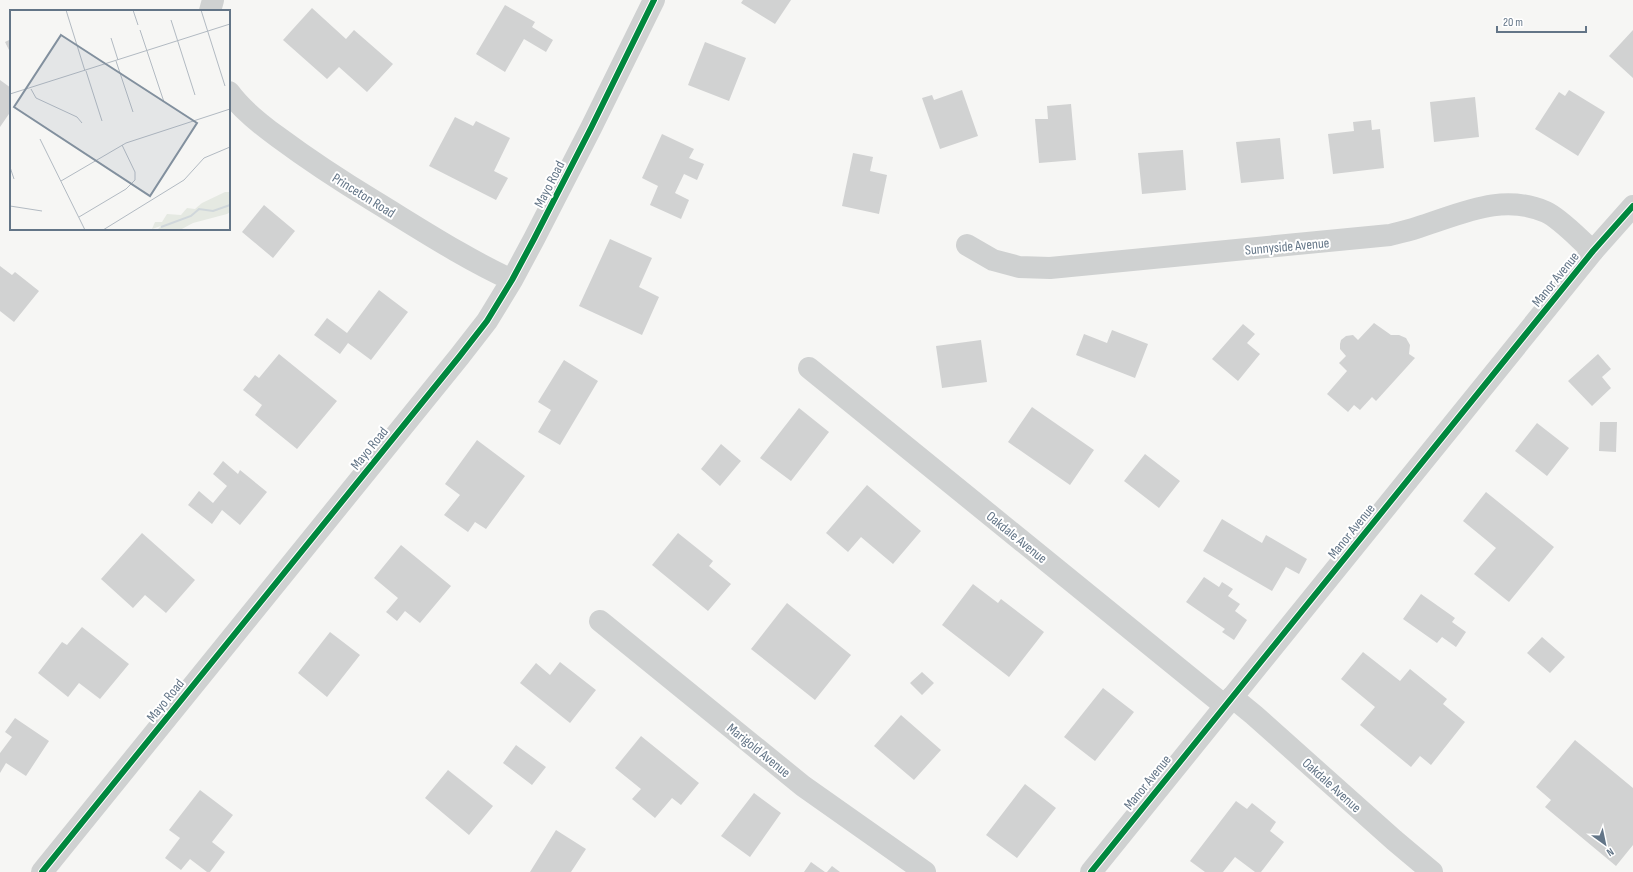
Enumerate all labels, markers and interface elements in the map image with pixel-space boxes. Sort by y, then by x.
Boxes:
scale bar [1497,8,1586,34]
inset map [10,10,230,230]
text: 20 m [1503,15,1523,30]
street label: Mayo Road [530,158,569,210]
street label: Princeton Road [329,169,399,222]
street label: Sunnyside Avenue [1244,234,1330,259]
street label: Manor Avenue [1528,248,1583,310]
street label: Mayo Road [347,423,392,473]
street label: Manor Avenue [1324,500,1379,562]
street label: Oakdale Avenue [983,508,1050,567]
street label: Mayo Road [143,675,188,725]
street label: Marigold Avenue [724,720,794,781]
street label: Manor Avenue [1120,751,1175,813]
street label: Oakdale Avenue [1299,755,1365,816]
north arrow [1585,824,1625,864]
text: N [1604,845,1616,859]

